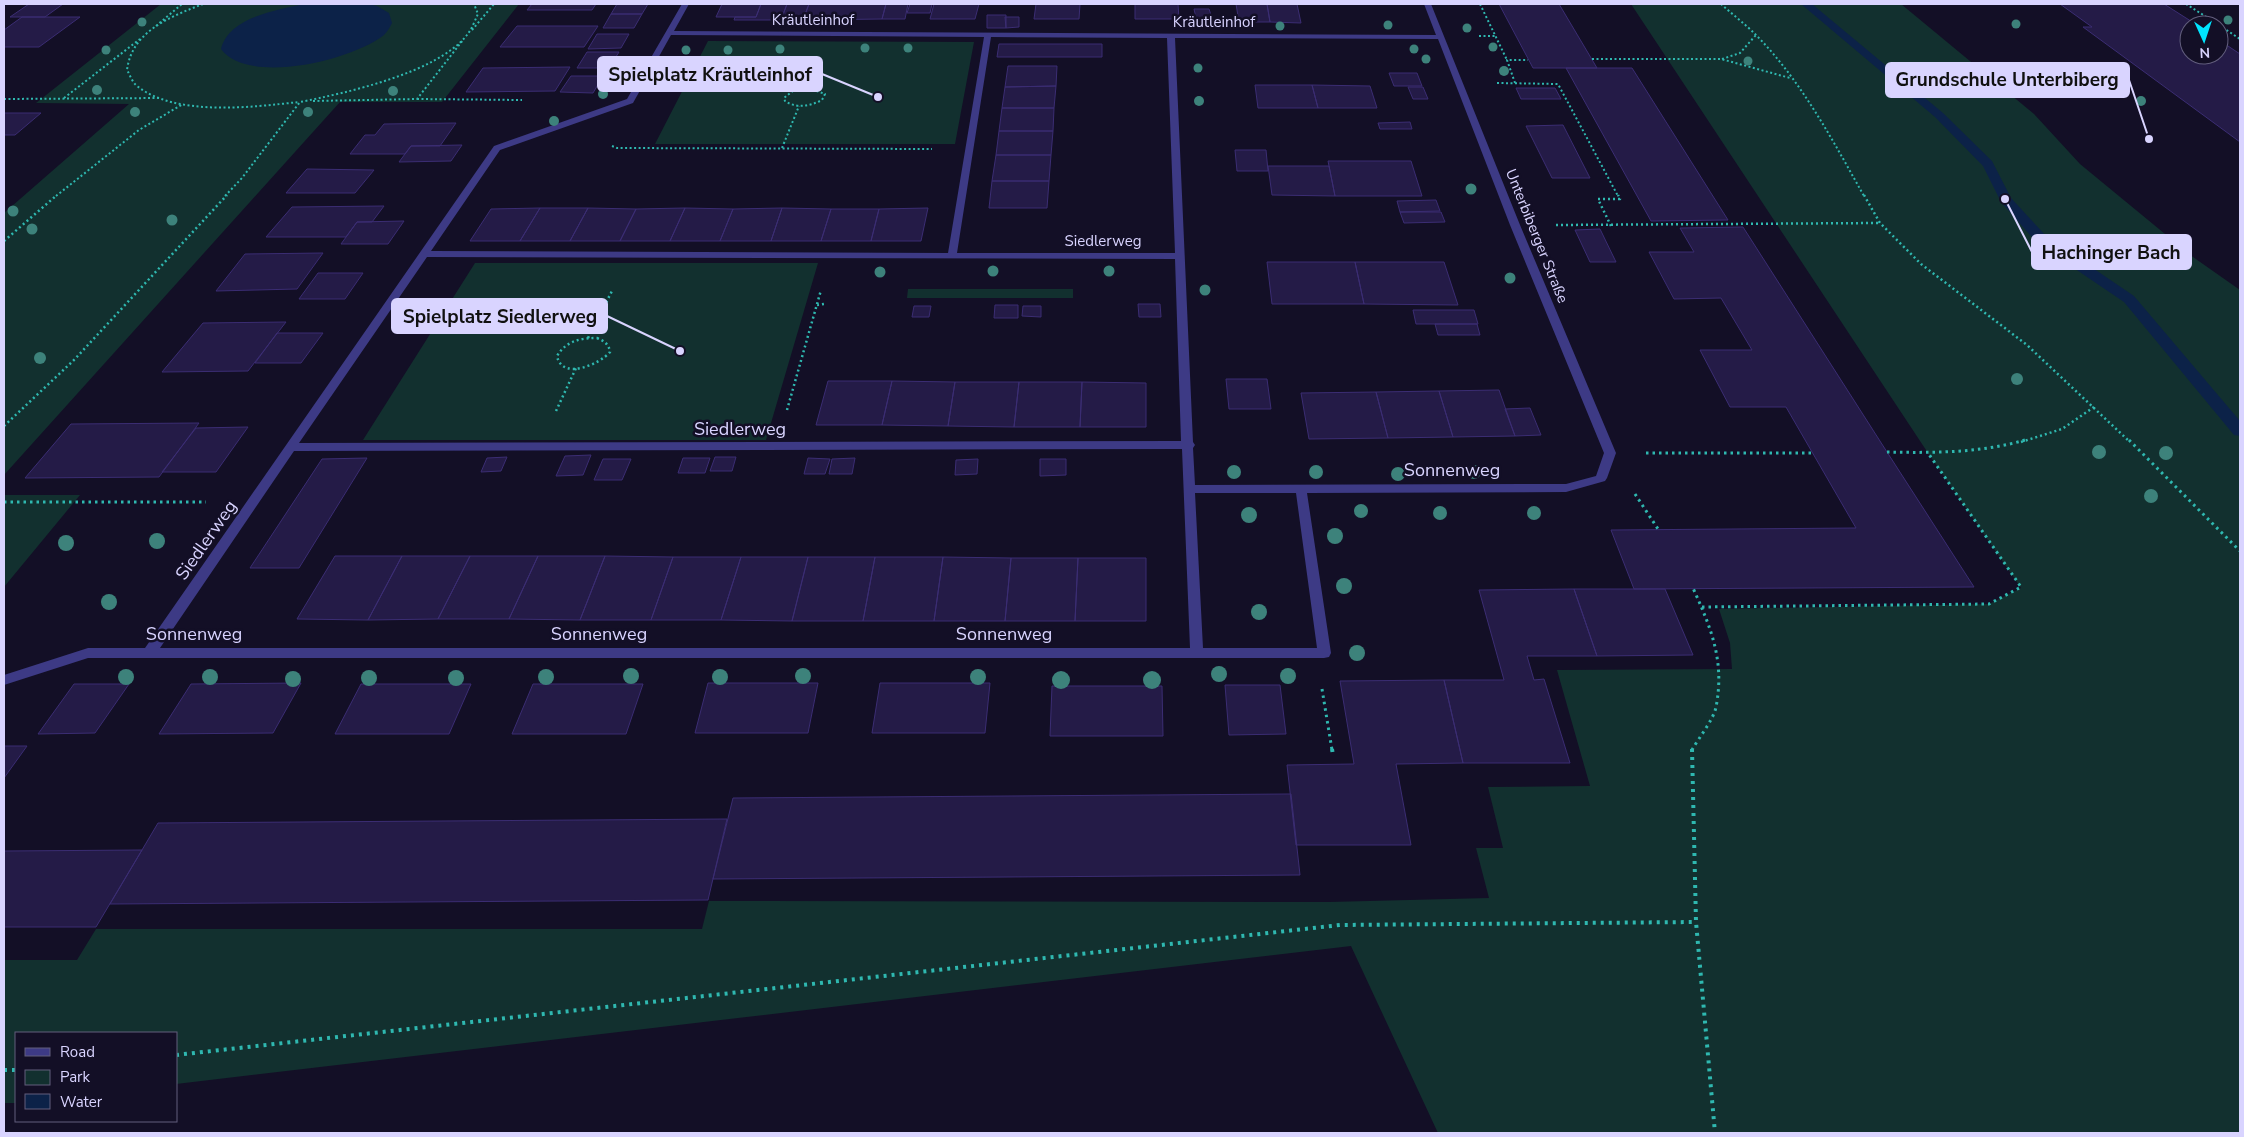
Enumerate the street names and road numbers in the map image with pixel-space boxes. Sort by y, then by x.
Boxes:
street label: Kräutleinhof [772,10,855,30]
street label: Kräutleinhof [1173,12,1256,32]
street label: Unterbiberger Straße [1501,166,1573,306]
street label: Siedlerweg [1065,231,1141,251]
street label: Siedlerweg [694,417,786,441]
street label: Sonnenweg [1404,458,1500,482]
street label: Siedlerweg [170,495,242,585]
street label: Sonnenweg [146,622,242,646]
street label: Sonnenweg [551,622,647,646]
street label: Sonnenweg [956,622,1052,646]

